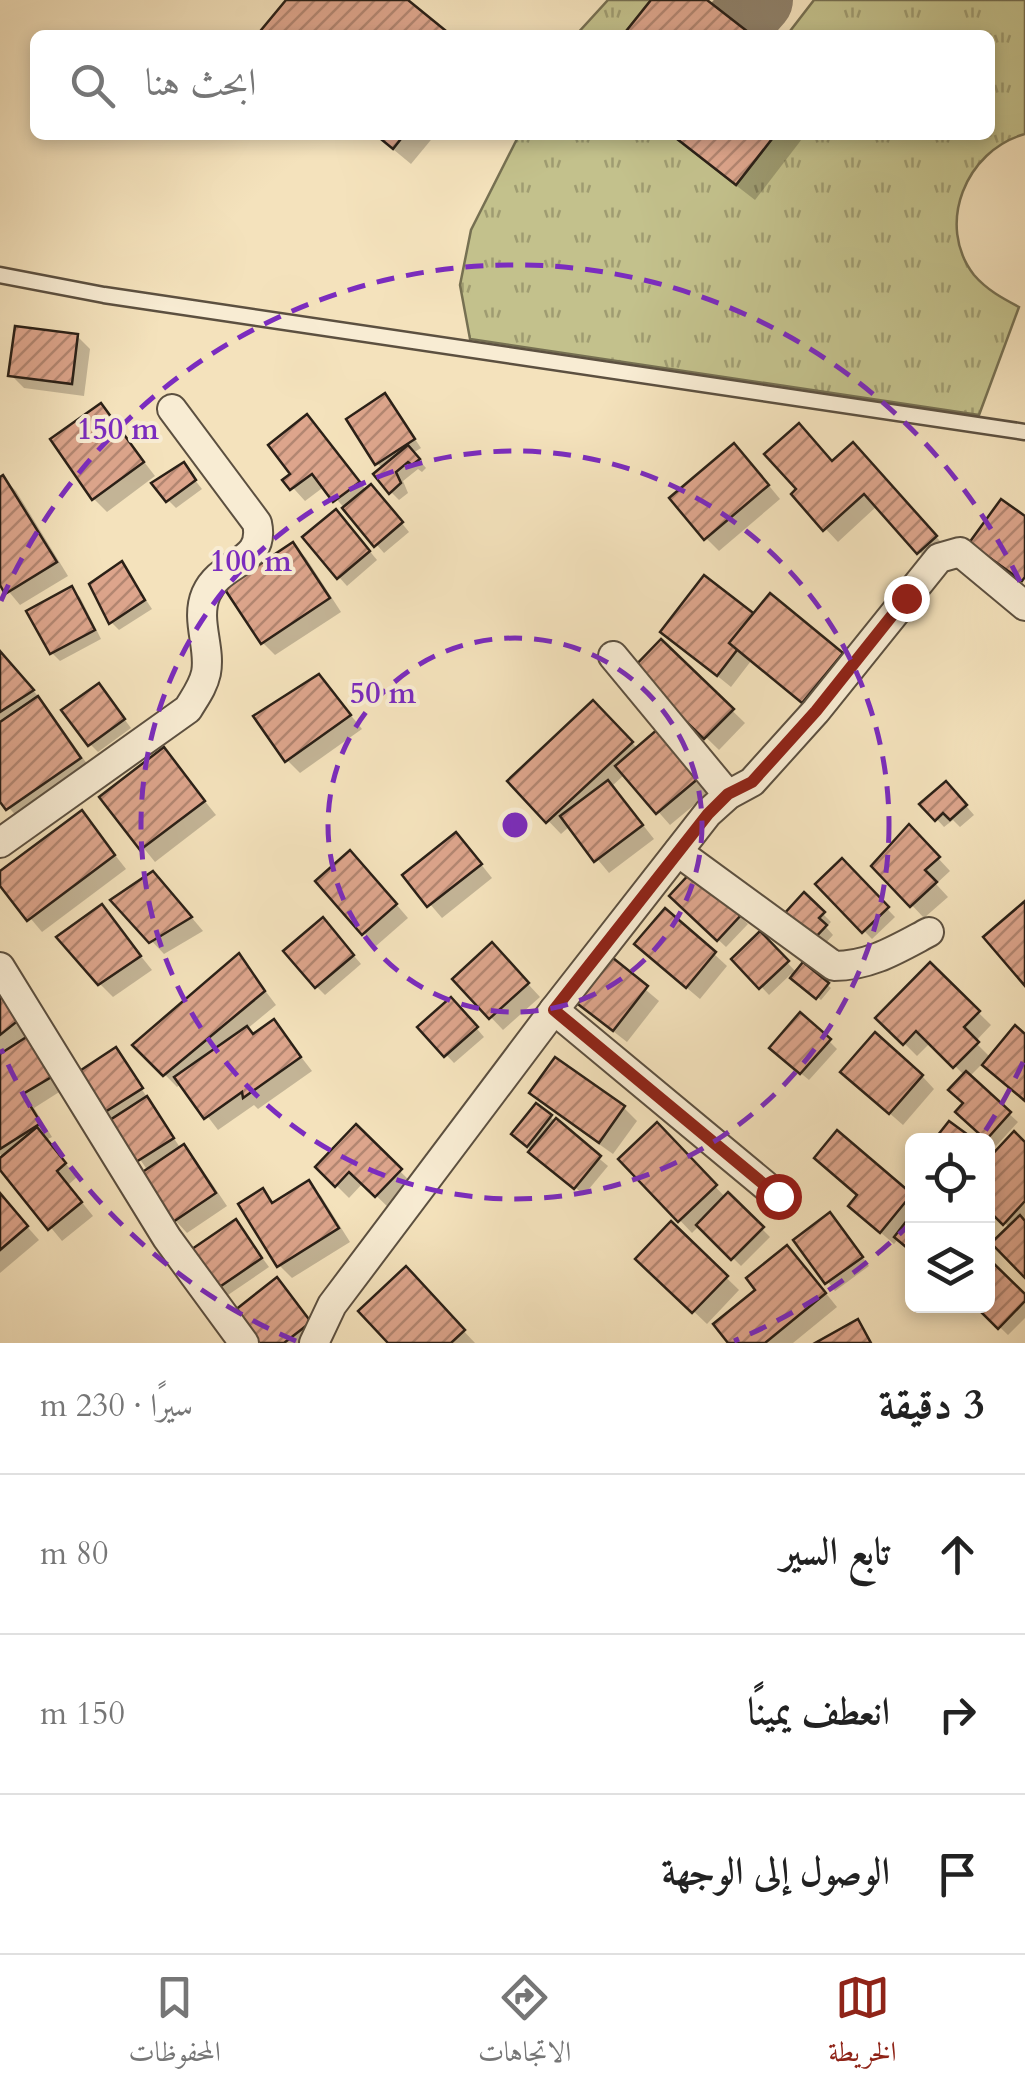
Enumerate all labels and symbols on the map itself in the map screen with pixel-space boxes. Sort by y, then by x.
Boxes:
text: 150 m [77,409,159,450]
text: 100 m [210,541,292,582]
route end [884,576,930,622]
text: 50 m [350,673,417,714]
centre of rings [497,807,533,843]
route start [756,1174,802,1220]

